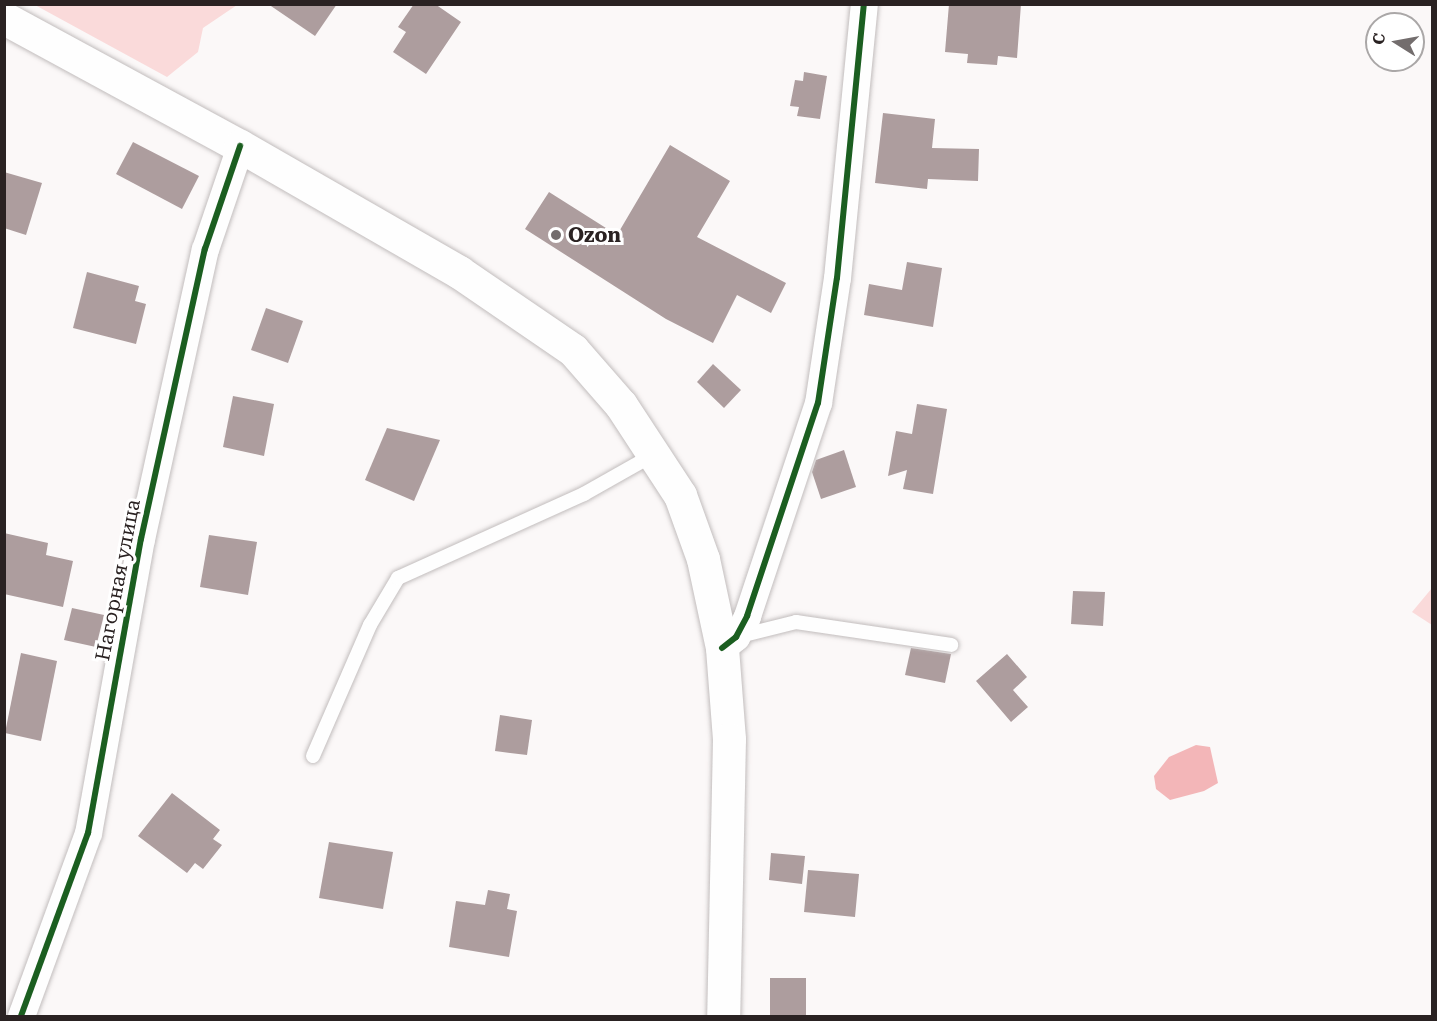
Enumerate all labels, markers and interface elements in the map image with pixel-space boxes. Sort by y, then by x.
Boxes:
north arrow [1365,12,1425,72]
text: С [1368,32,1389,46]
place label: Ozon [568,223,621,247]
marker: Ozon [549,228,563,242]
street label: Нагорная улица [91,497,145,663]

